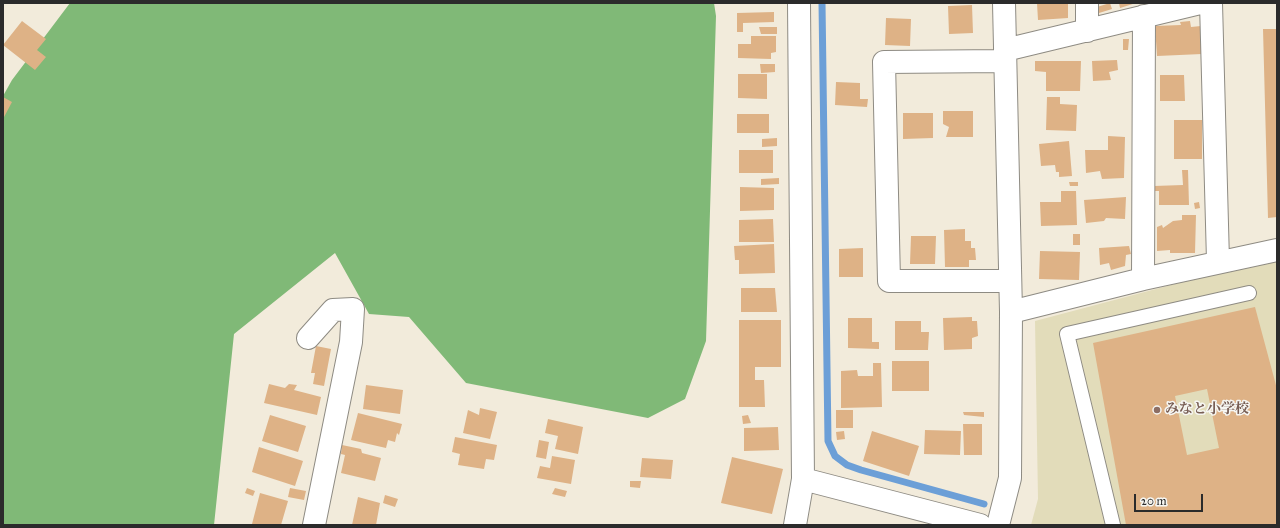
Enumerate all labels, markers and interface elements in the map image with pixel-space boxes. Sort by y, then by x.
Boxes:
place label: みなと小学校 [1165,402,1249,418]
marker: みなと小学校 [1152,405,1162,415]
scale bar [1136,486,1205,512]
text: 20 m [1141,494,1167,508]

